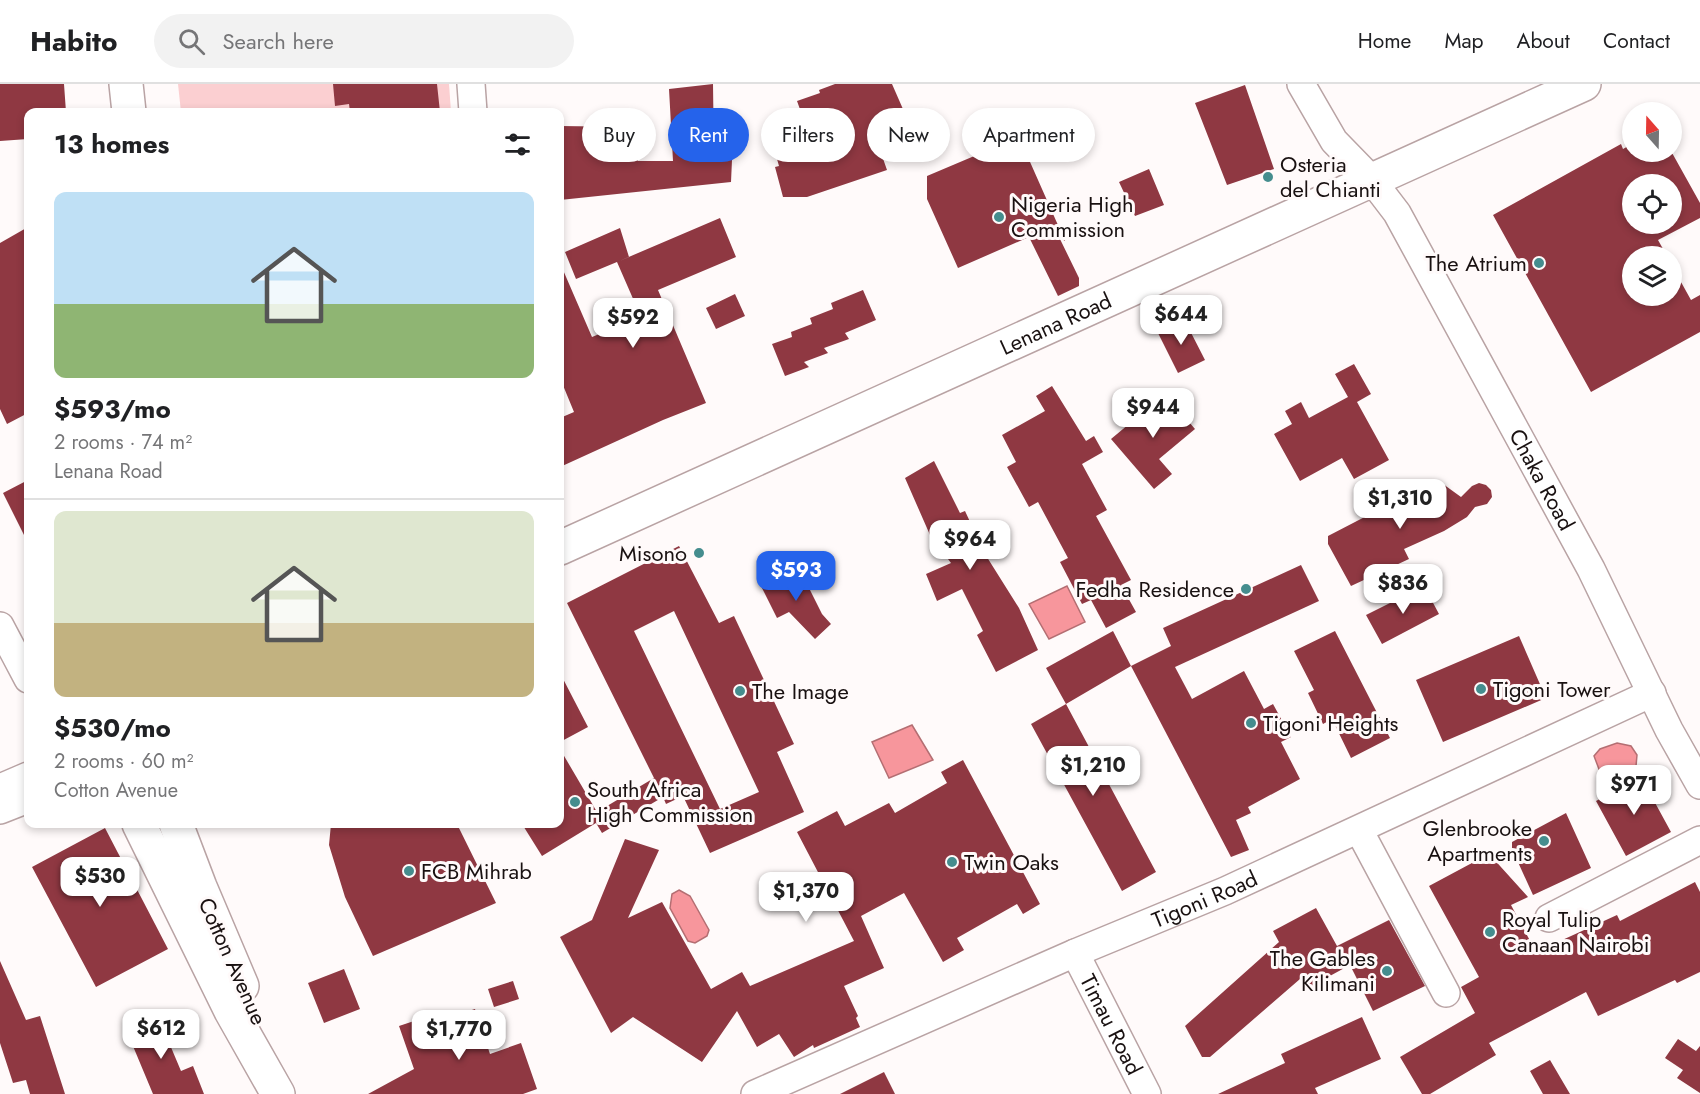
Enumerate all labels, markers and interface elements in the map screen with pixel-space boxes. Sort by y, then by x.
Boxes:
search box [154,14,574,68]
text: Habito [30,21,118,62]
icon: search [175,25,208,58]
text: Search here [223,25,334,57]
text: Home [1358,26,1411,56]
text: Map [1444,26,1484,56]
text: About [1517,26,1570,56]
text: Contact [1603,26,1670,56]
north arrow [1622,102,1682,162]
map controls [1622,102,1682,306]
chip: Buy [582,108,656,162]
chip: Rent [668,108,749,162]
chip: Filters [761,108,855,162]
chip: New [867,108,950,162]
chip: Apartment [962,108,1095,162]
text: 13 homes [54,125,169,163]
icon: filters [501,128,534,161]
place label: Osteria del Chianti [1280,148,1381,205]
marker: Osteria del Chianti [1261,170,1275,184]
button: locate [1622,174,1682,234]
place label: Nigeria High Commission [1011,188,1134,245]
marker: Nigeria High Commission [992,210,1006,224]
icon: home [240,231,348,339]
button: layers [1622,246,1682,306]
place label: The Atrium [1426,247,1527,279]
marker: The Atrium [1532,256,1546,270]
street label: Lenana Road [994,284,1117,363]
pin: $644 [1145,295,1217,346]
pin: $592 [597,298,669,349]
text: $644 [1154,300,1208,329]
text: $592 [607,303,659,332]
pin: $944 [1117,388,1189,439]
text: $593/mo [54,390,171,428]
text: $944 [1126,393,1180,422]
street label: Chaka Road [1501,423,1583,536]
text: 2 rooms · 74 m² [54,428,192,457]
text: Lenana Road [54,457,163,486]
pin: $1,310 [1351,479,1449,530]
text: $1,310 [1368,484,1432,513]
pin: $964 [934,520,1006,571]
text: $964 [943,525,997,554]
place label: Misono [619,537,687,569]
marker: Misono [692,546,706,560]
icon: home [240,550,348,658]
pin: $593 [760,551,832,602]
text: $593 [770,556,822,585]
pin: $836 [1367,564,1439,615]
text: $836 [1378,569,1428,598]
place label: Fedha Residence [1076,573,1234,605]
marker: Fedha Residence [1239,582,1253,596]
place label: Tigoni Tower [1493,673,1611,705]
place label: The Image [752,675,849,707]
marker: Tigoni Tower [1474,682,1488,696]
marker: The Image [733,684,747,698]
place label: Tigoni Heights [1263,707,1399,739]
text: $530/mo [54,709,171,747]
marker: Tigoni Heights [1244,716,1258,730]
pin: $1,210 [1044,746,1142,797]
text: 2 rooms · 60 m² [54,747,193,776]
text: $1,210 [1060,751,1126,780]
pin: $971 [1598,765,1670,816]
text: $971 [1610,770,1658,799]
place label: South Africa High Commission [587,773,753,830]
text: Cotton Avenue [54,776,178,805]
marker: South Africa High Commission [568,795,582,809]
place label: Glenbrooke Apartments [1423,812,1532,869]
marker: Glenbrooke Apartments [1537,834,1551,848]
place label: Twin Oaks [964,846,1059,878]
place label: FCB Mihrab [421,855,532,887]
marker: Twin Oaks [945,855,959,869]
pin: $530 [64,857,136,908]
text: $530 [75,862,126,891]
street label: Tigoni Road [1147,862,1263,936]
marker: FCB Mihrab [402,864,416,878]
pin: $1,370 [757,872,855,923]
text: $1,370 [773,877,839,906]
street label: Cotton Avenue [191,892,275,1030]
place label: Royal Tulip Canaan Nairobi [1502,903,1649,960]
marker: Royal Tulip Canaan Nairobi [1483,925,1497,939]
place label: The Gables Kilimani [1270,942,1375,999]
marker: The Gables Kilimani [1380,964,1394,978]
street label: Timau Road [1072,968,1151,1080]
pin: $612 [125,1009,197,1060]
pin: $1,770 [410,1010,508,1061]
text: $612 [136,1014,186,1043]
text: $1,770 [426,1015,492,1044]

